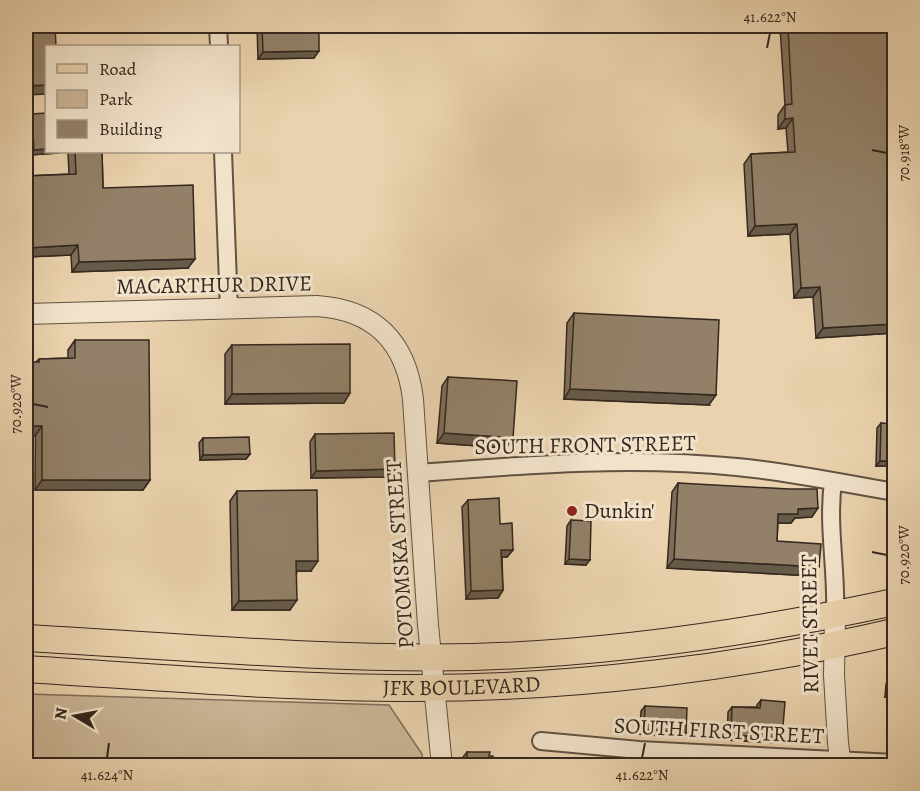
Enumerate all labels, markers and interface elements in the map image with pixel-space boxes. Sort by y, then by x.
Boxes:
text: 41.622°N [744,7,797,27]
legend [45,45,240,153]
text: Road [99,57,137,81]
text: Park [99,87,133,111]
text: Building [99,117,163,141]
text: 70.918°W [894,125,914,181]
street label: MACARTHUR DRIVE [116,268,312,302]
text: 70.920°W [6,374,26,434]
street label: SOUTH FRONT STREET [474,428,696,462]
street label: POTOMSKA STREET [378,458,422,650]
place label: Dunkin' [584,496,655,526]
marker: Dunkin' [565,504,579,518]
text: 70.920°W [894,525,914,585]
street label: RIVET STREET [794,554,826,694]
street label: JFK BOULEVARD [382,669,541,703]
north arrow [45,686,105,746]
text: N [49,706,73,721]
street label: SOUTH FIRST STREET [613,711,825,751]
text: 41.624°N [81,765,134,785]
text: 41.622°N [616,765,669,785]

